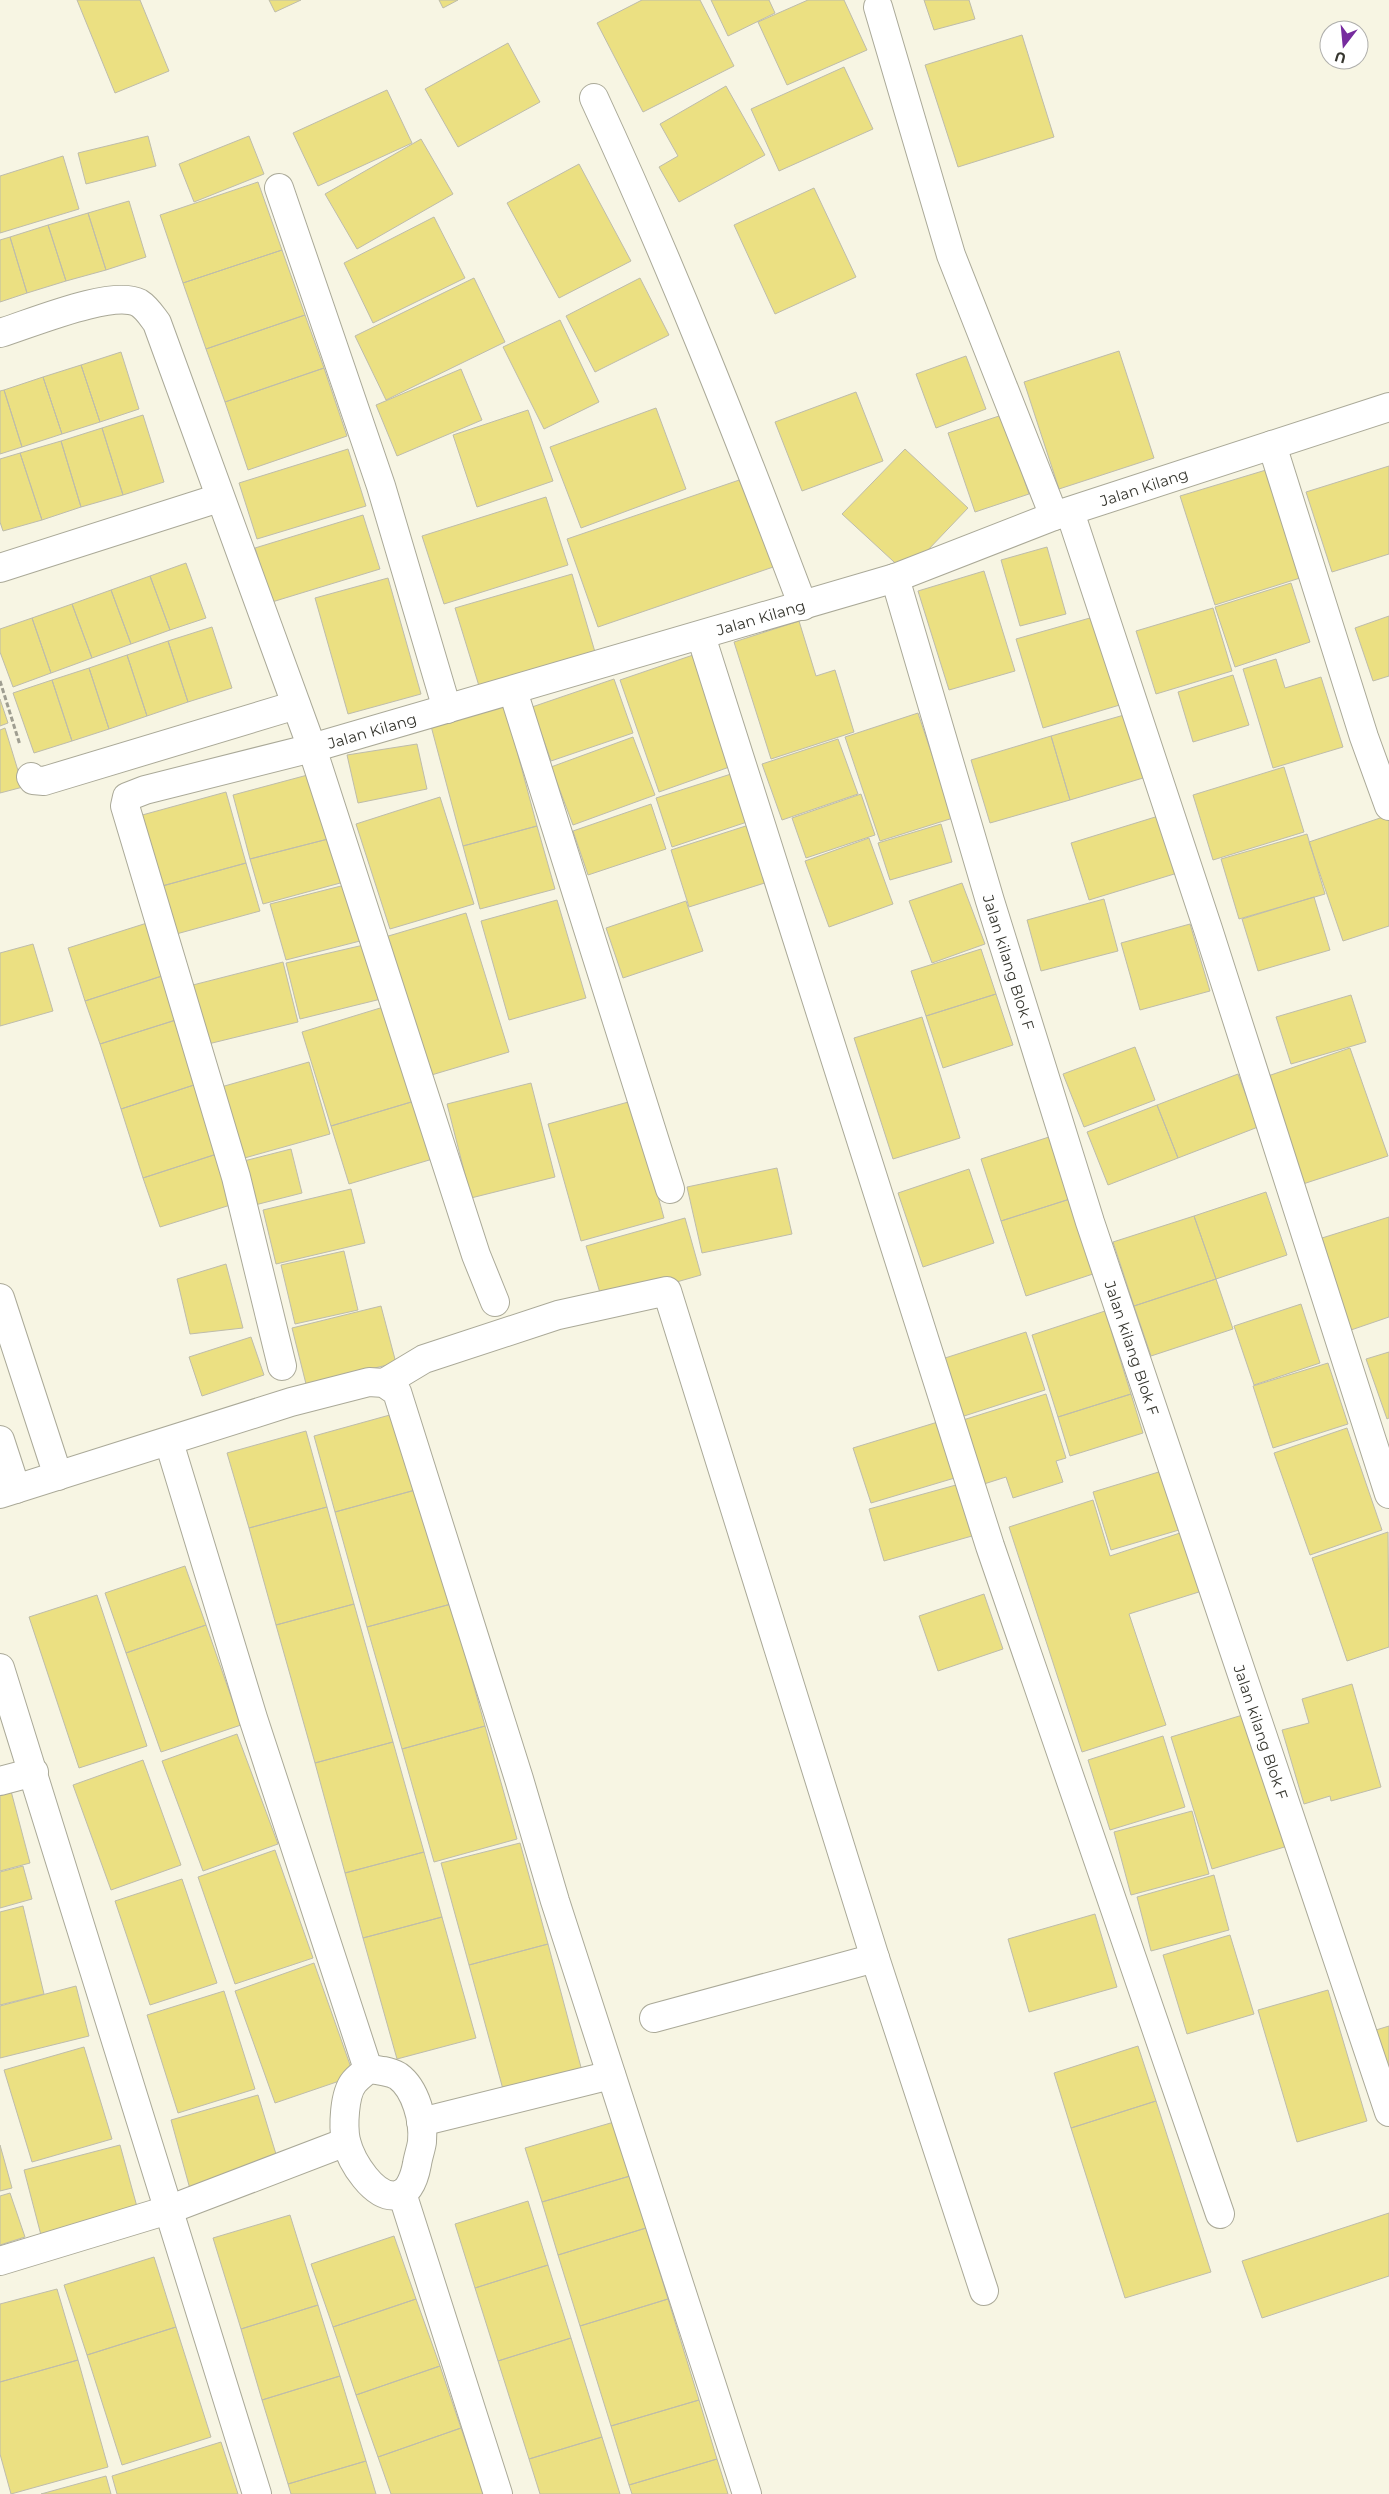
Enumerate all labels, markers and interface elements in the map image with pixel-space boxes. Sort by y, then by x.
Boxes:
north arrow [1319,20,1369,70]
text: U [1333,47,1348,68]
street label: Jalan Kilang [1097,464,1190,510]
street label: Jalan Kilang [713,595,807,639]
street label: Jalan Kilang [325,709,419,753]
street label: Jalan kilang Blok F [979,892,1039,1032]
street label: Jalan kilang Blok F [1101,1277,1164,1418]
street label: Jalan kilang Blok F [1230,1661,1293,1802]

